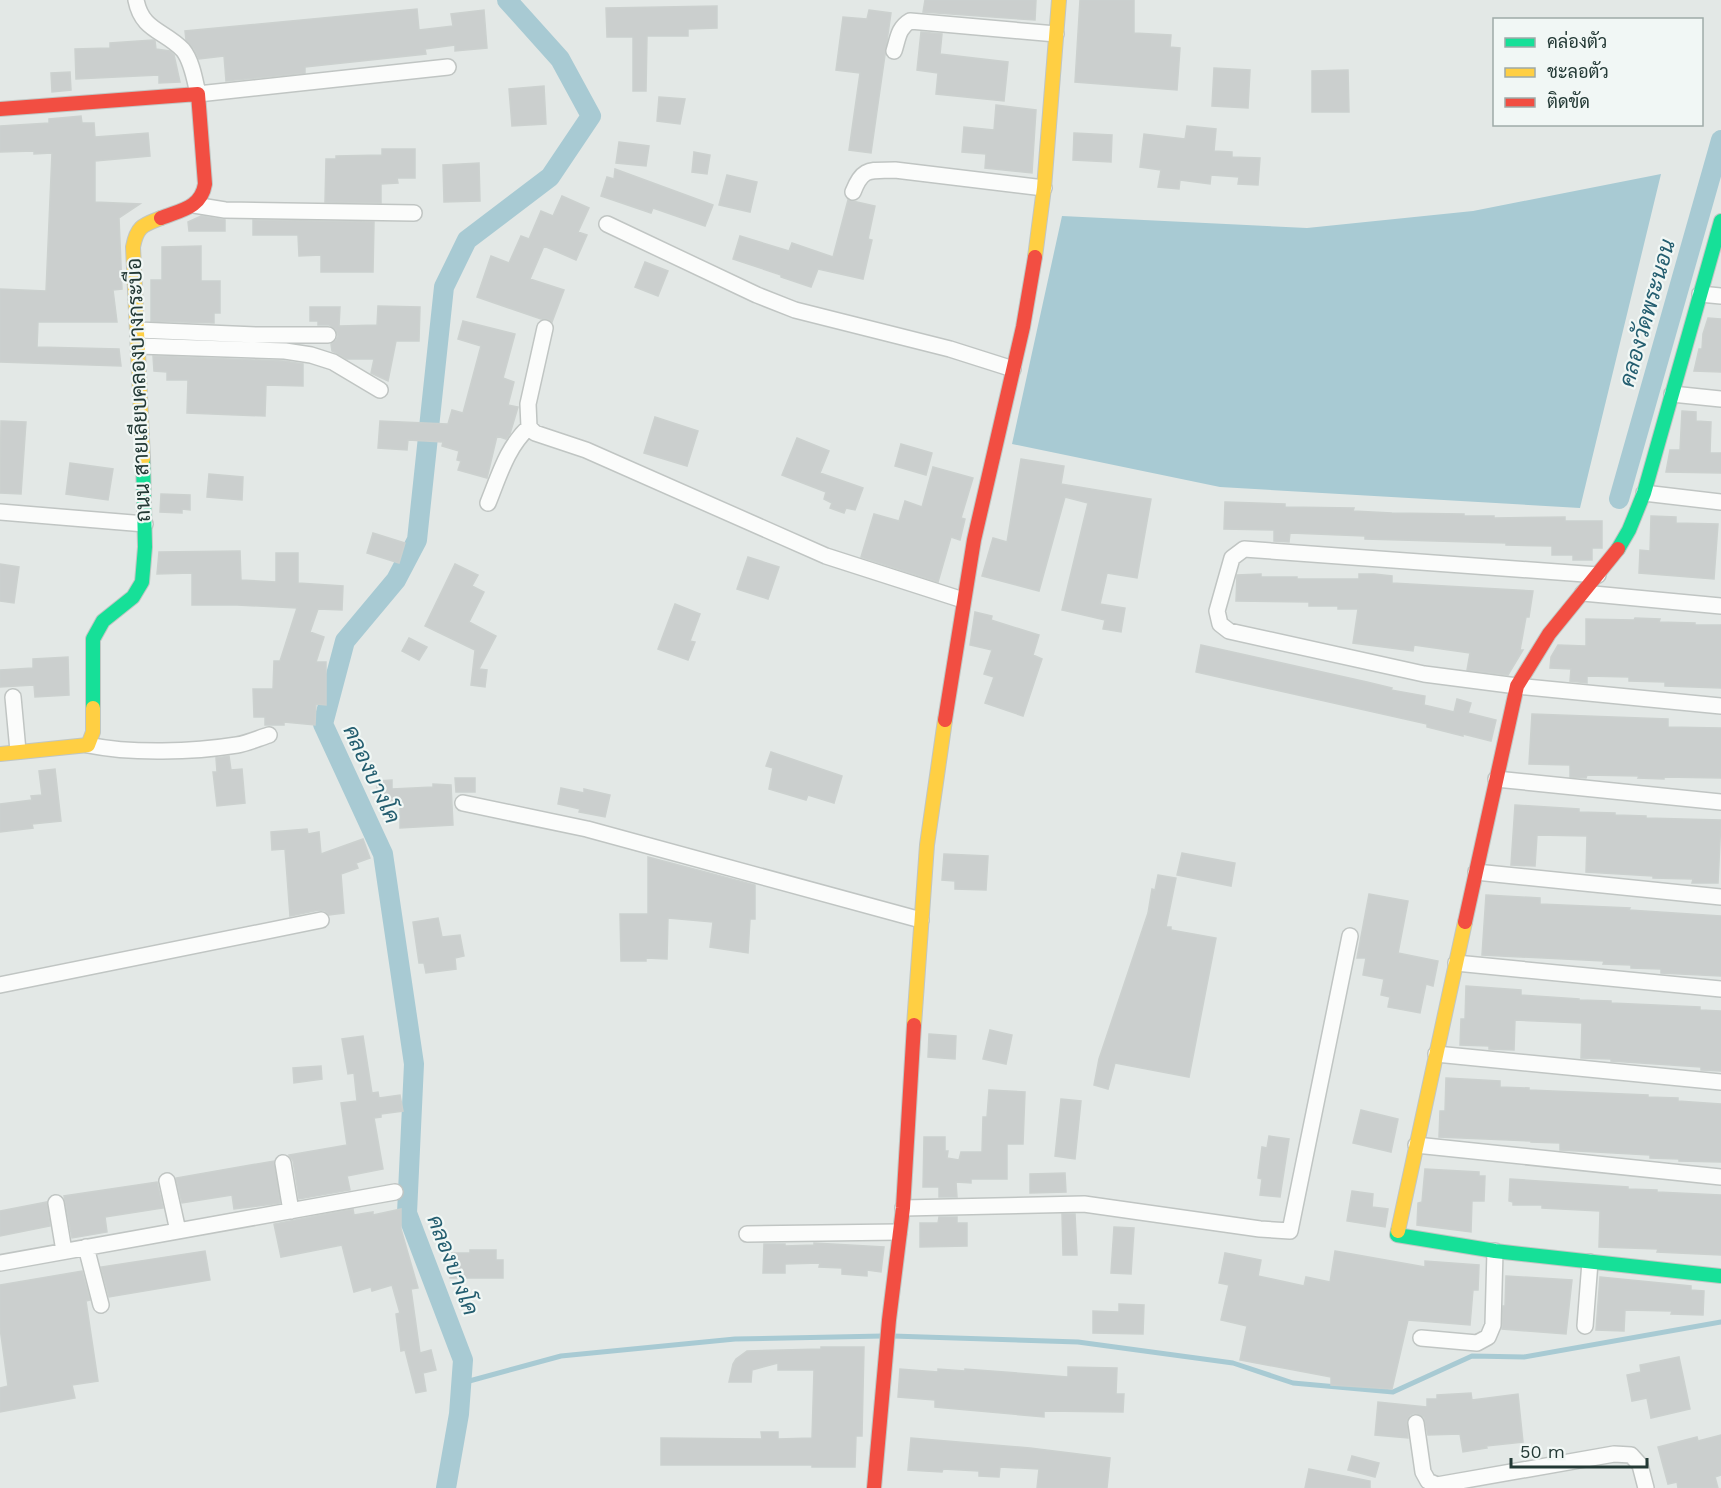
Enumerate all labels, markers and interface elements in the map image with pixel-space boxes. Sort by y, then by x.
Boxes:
legend [1493,18,1703,126]
text: คล่องตัว [1547,30,1607,52]
text: ชะลอตัว [1547,61,1609,82]
text: ติดขัด [1547,91,1590,112]
water label: คลองวัดพระนอน [1613,236,1680,390]
street label: ถนน สายเลียบคลองบางกระบือ [120,258,155,522]
water label: คลองบางโค [338,720,407,827]
water label: คลองบางโค [422,1211,485,1319]
scale bar [1511,1431,1648,1469]
text: 50 m [1520,1441,1565,1462]

